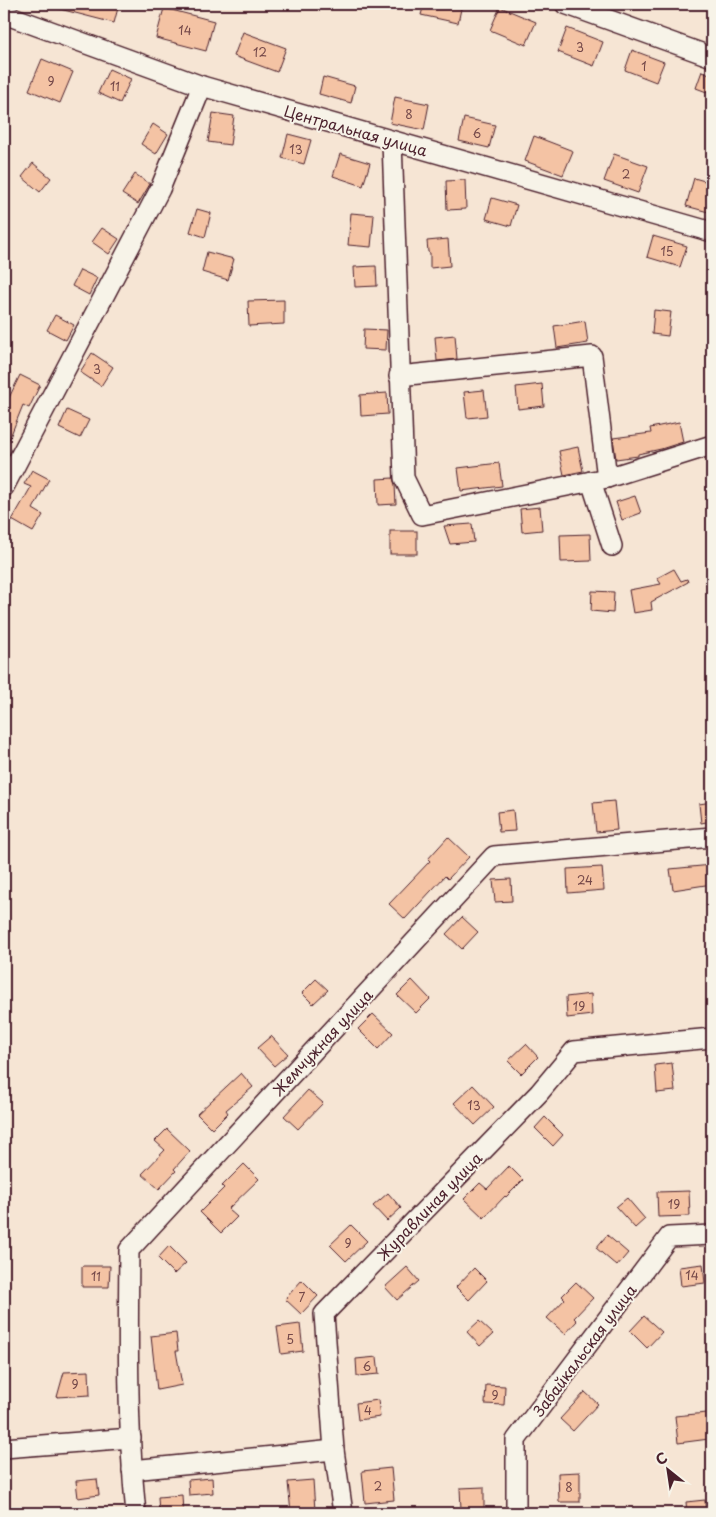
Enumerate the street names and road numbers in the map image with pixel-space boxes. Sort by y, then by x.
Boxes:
street label: Центральная улица [282,99,431,162]
street label: Жемчужная улица [266,983,378,1100]
street label: Журавлиная улица [371,1146,487,1265]
street label: Забайкальская улица [526,1279,642,1422]

